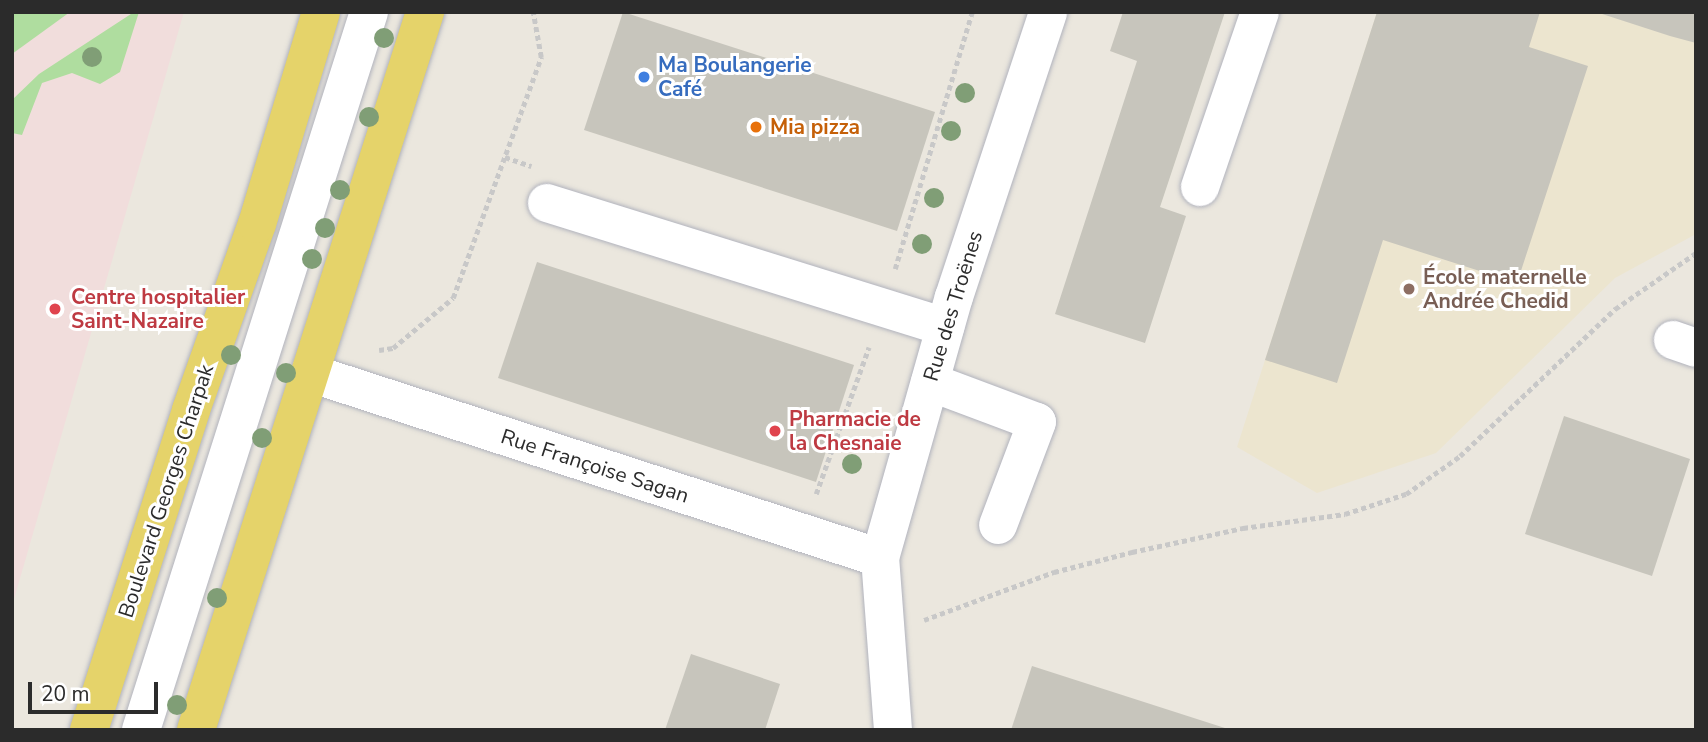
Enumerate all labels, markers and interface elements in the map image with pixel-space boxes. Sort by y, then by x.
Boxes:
place label: Ma Boulangerie Café [658,52,812,102]
marker: Ma Boulangerie Café [636,69,652,85]
place label: Mia pizza [770,114,860,140]
marker: Mia pizza [748,119,764,135]
street label: Rue des Troënes [918,228,988,384]
place label: École maternelle Andrée Chedid [1423,264,1587,314]
marker: École maternelle Andrée Chedid [1401,281,1417,297]
place label: Centre hospitalier Saint-Nazaire [71,284,245,334]
marker: Centre hospitalier Saint-Nazaire [45,299,65,319]
street label: Boulevard Georges Charpak [113,361,219,621]
place label: Pharmacie de la Chesnaie [789,406,921,456]
marker: Pharmacie de la Chesnaie [767,423,783,439]
street label: Rue Françoise Sagan [498,424,692,508]
scale bar [32,668,161,712]
text: 20 m [41,680,90,708]

